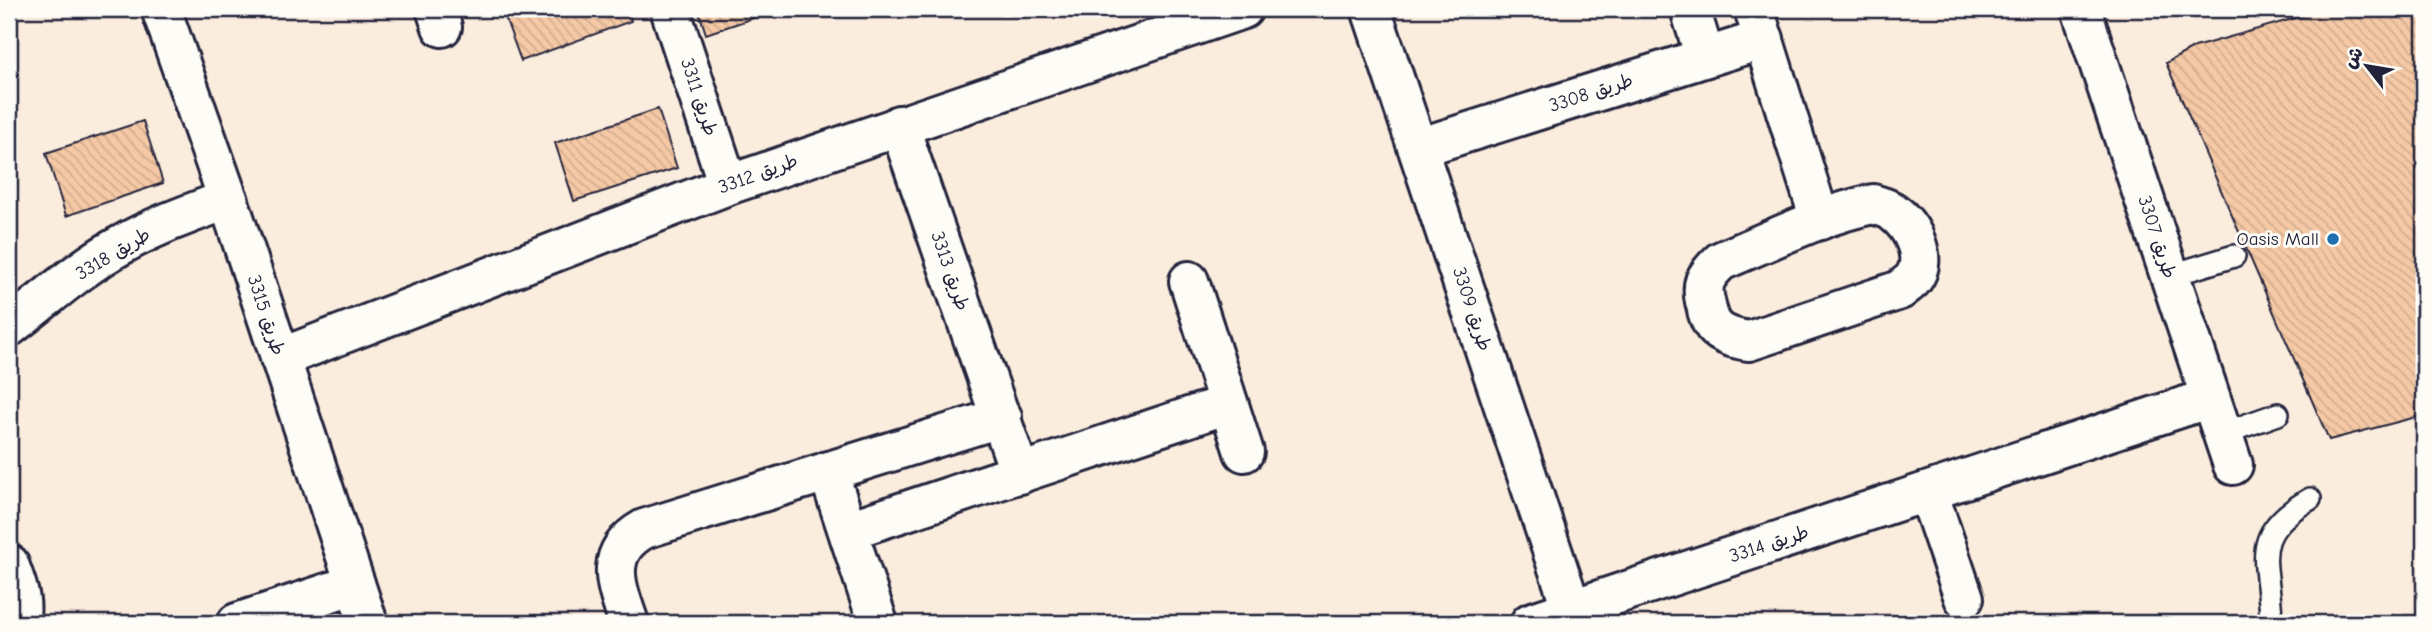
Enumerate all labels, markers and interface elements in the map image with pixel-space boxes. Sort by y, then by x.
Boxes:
north arrow [2332,32,2402,102]
text: ش [2338,43,2368,72]
street label: طريق 3311 [676,55,722,139]
street label: طريق 3308 [1546,69,1636,117]
street label: طريق 3312 [715,149,801,199]
street label: طريق 3307 [2133,193,2181,281]
street label: طريق 3318 [72,223,154,285]
street label: طريق 3313 [926,228,974,314]
place label: Oasis Mall [2236,228,2319,250]
marker: Oasis Mall [2325,231,2341,247]
street label: طريق 3309 [1448,264,1496,354]
street label: طريق 3315 [243,272,289,358]
street label: طريق 3314 [1727,521,1811,567]

